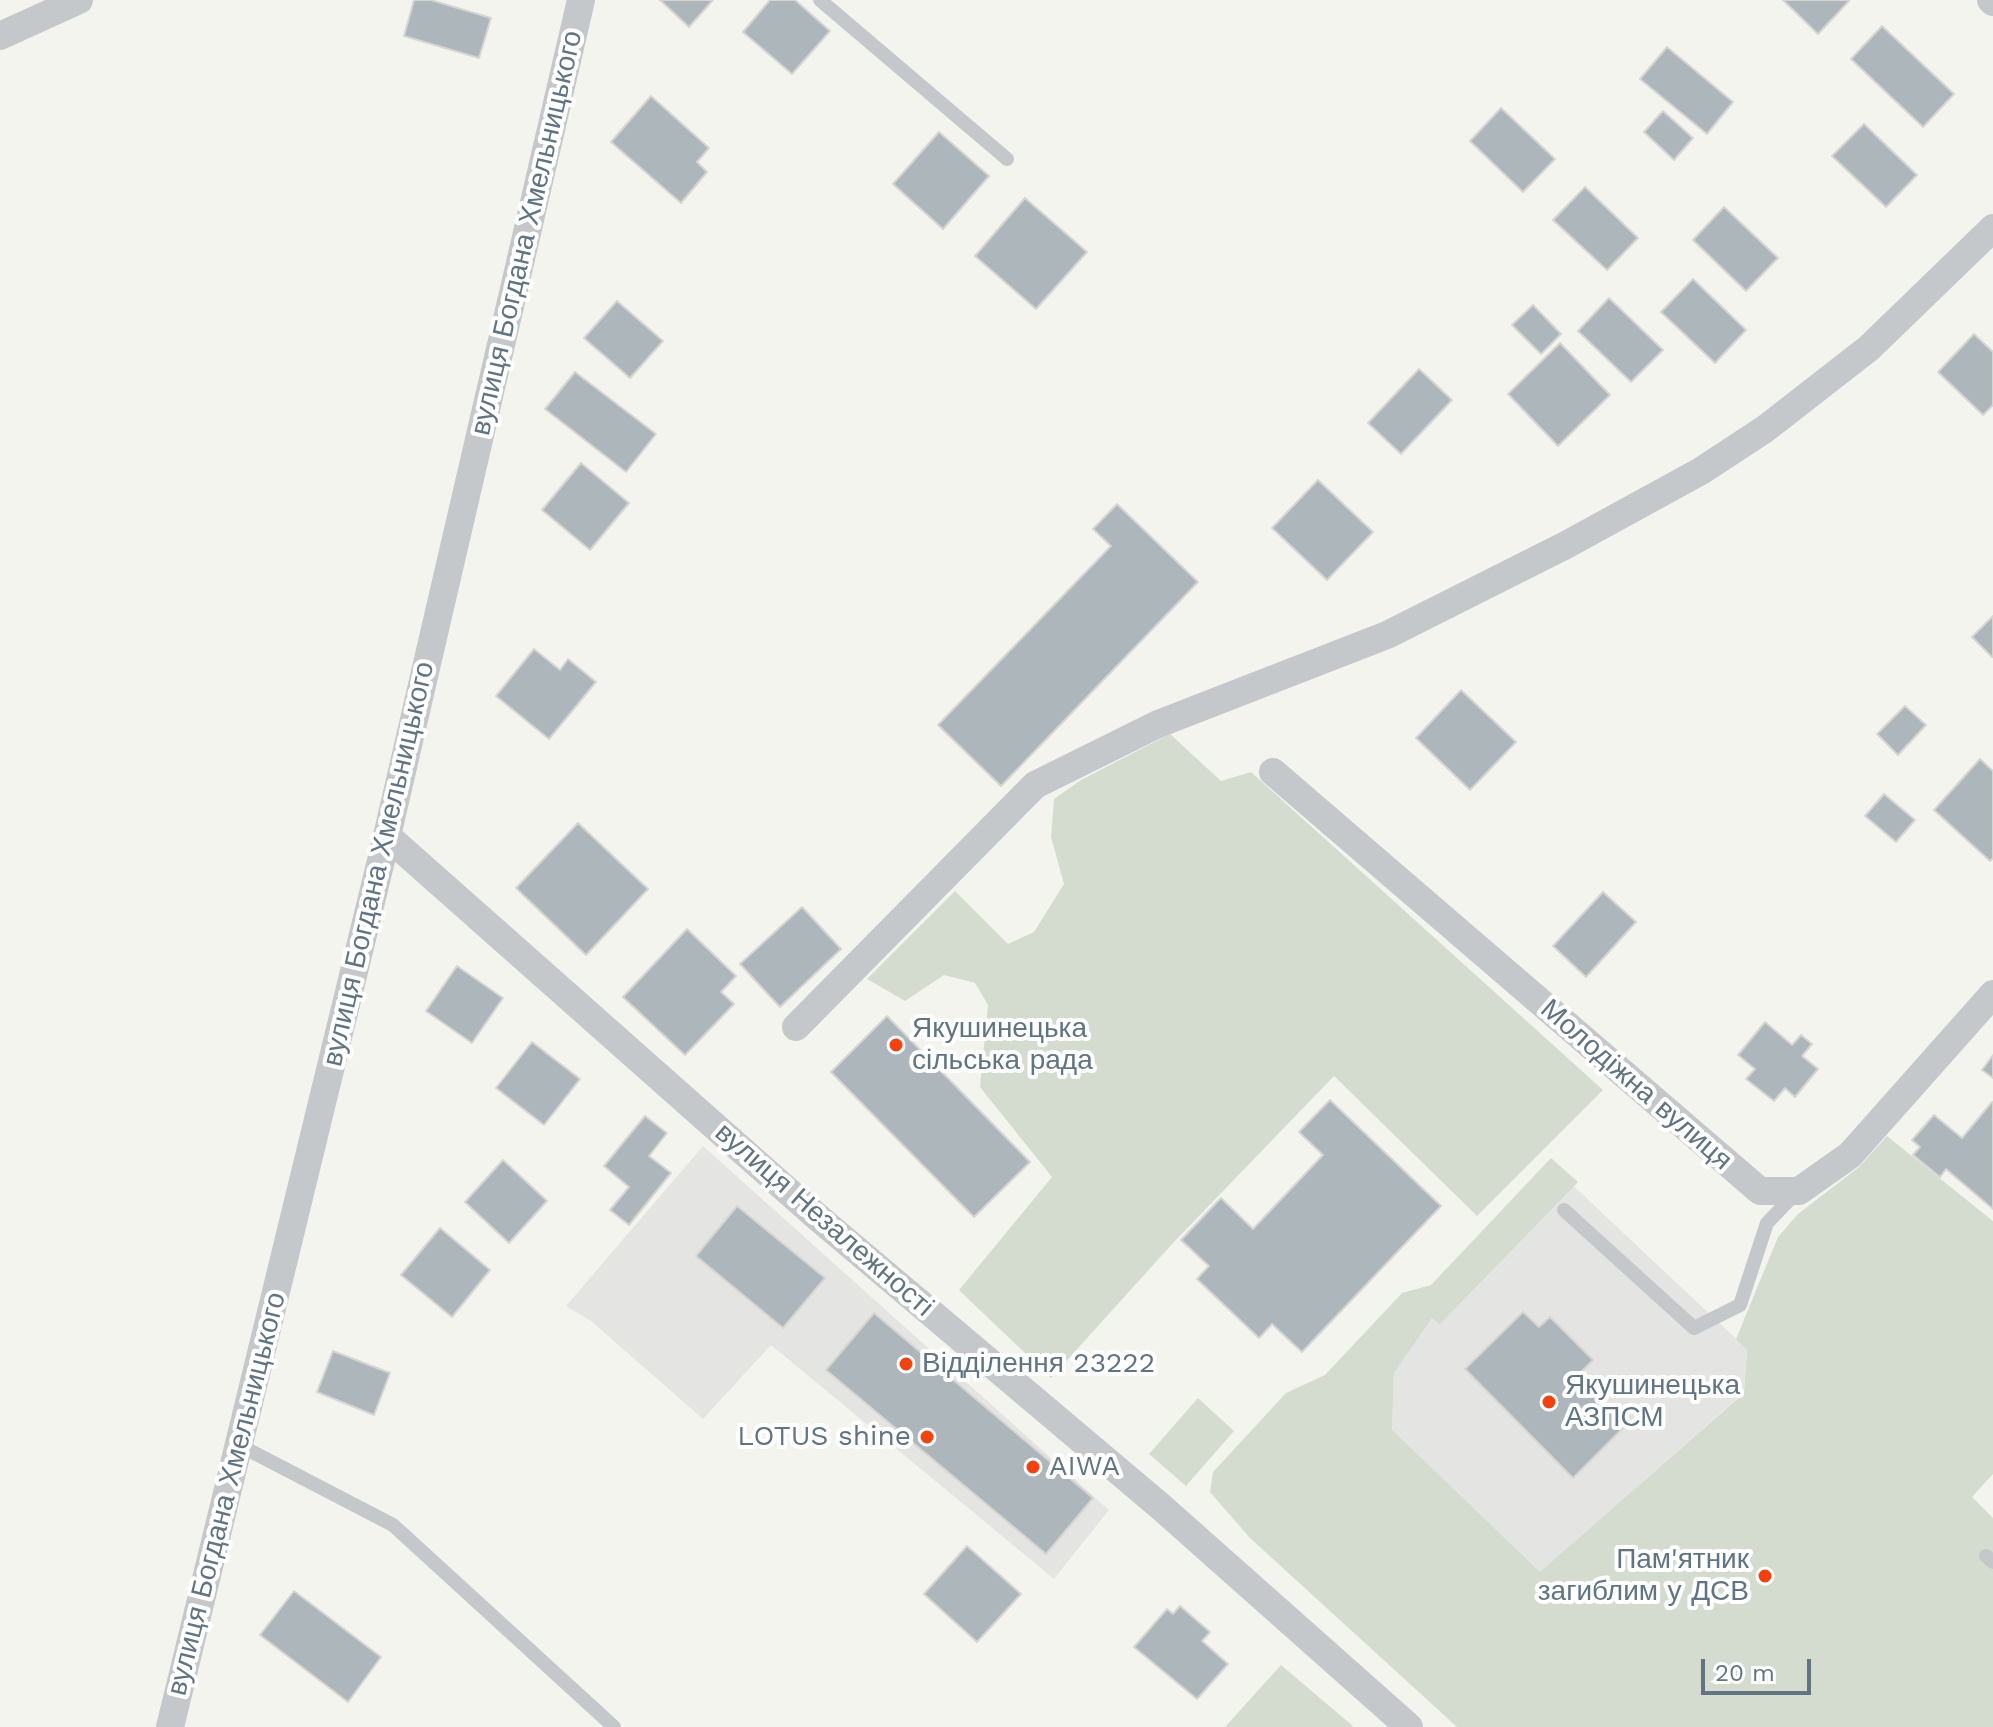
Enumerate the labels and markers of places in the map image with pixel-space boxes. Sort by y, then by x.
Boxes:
place label: Якушинецька сільська рада [912,1012,1093,1078]
marker: Якушинецька сільська рада [887,1036,905,1054]
place label: Відділення 23222 [922,1347,1155,1381]
marker: Відділення 23222 [897,1355,915,1373]
place label: Якушинецька АЗПСМ [1565,1369,1740,1435]
marker: Якушинецька АЗПСМ [1540,1393,1558,1411]
place label: LOTUS shine [737,1420,911,1454]
marker: LOTUS shine [918,1428,936,1446]
place label: AIWA [1049,1450,1120,1484]
marker: AIWA [1024,1458,1042,1476]
place label: Пам'ятник загиблим у ДСВ [1538,1543,1749,1609]
marker: Пам'ятник загиблим у ДСВ [1756,1567,1774,1585]

